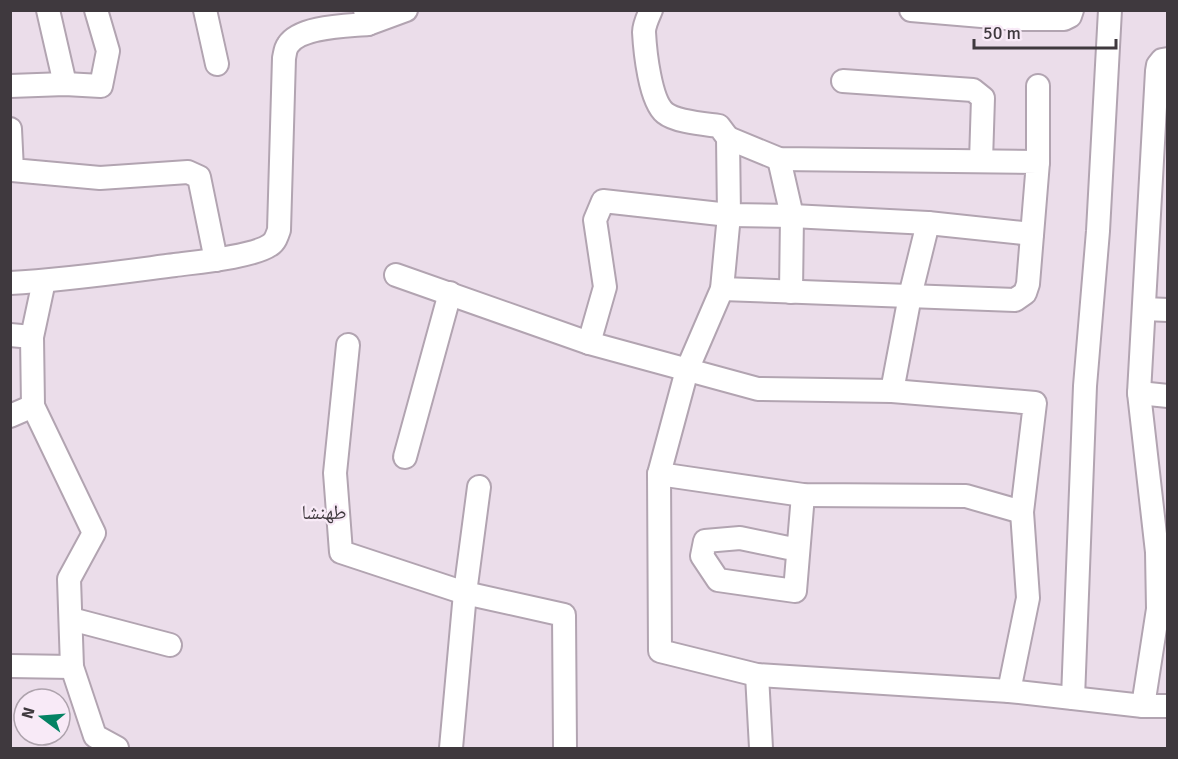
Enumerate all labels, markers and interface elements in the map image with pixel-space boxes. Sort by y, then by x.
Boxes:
scale bar [974,12,1116,50]
text: 50 m [983,22,1021,44]
district label: طهنشا [302,500,346,525]
north arrow [12,687,72,747]
text: N [17,705,40,721]

